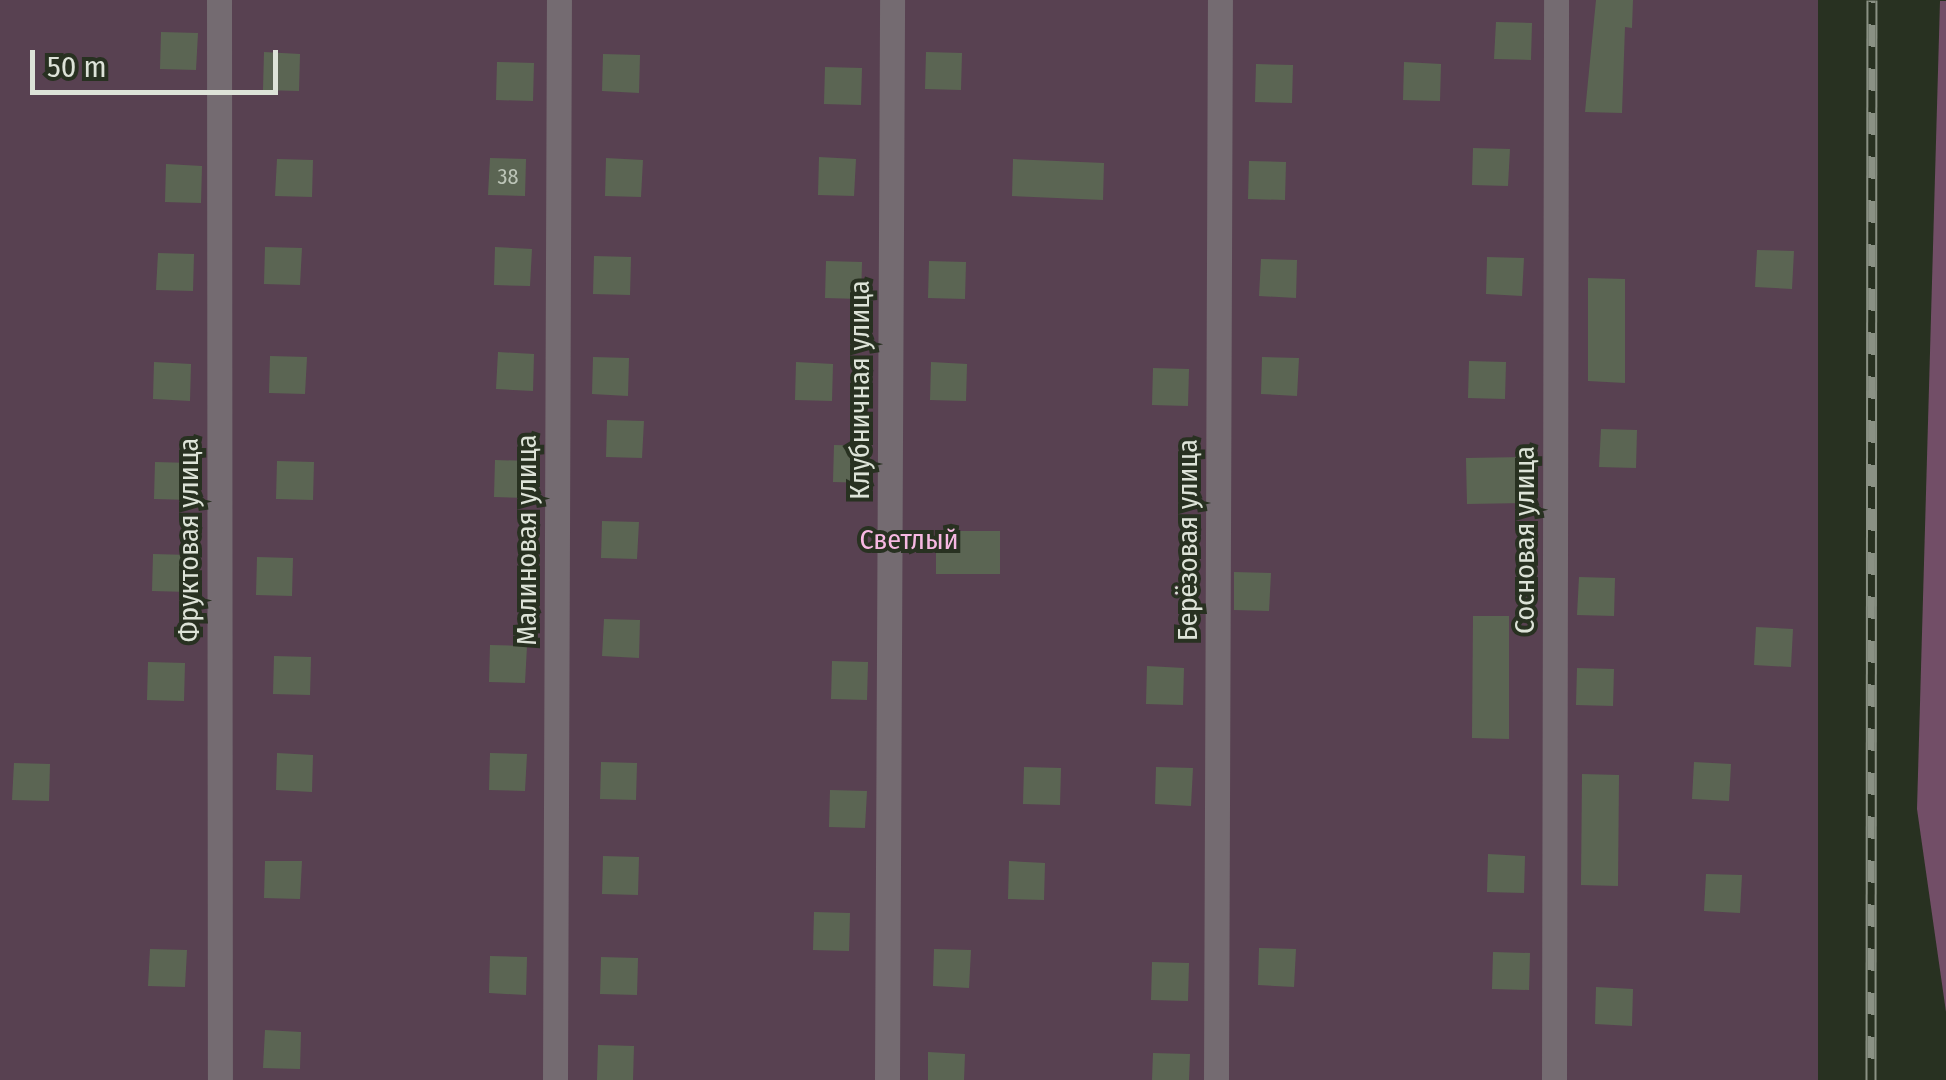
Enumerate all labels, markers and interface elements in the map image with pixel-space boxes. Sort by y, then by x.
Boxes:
scale bar [35,30,282,92]
text: 50 m [47,49,107,85]
house number: 38 [498,164,518,190]
street label: Клубничная улица [843,280,877,500]
street label: Малиновая улица [510,435,544,645]
street label: Фруктовая улица [172,438,206,642]
street label: Берёзовая улица [1171,439,1205,641]
street label: Сосновая улица [1508,446,1542,634]
park label: Светлый [859,523,959,557]

